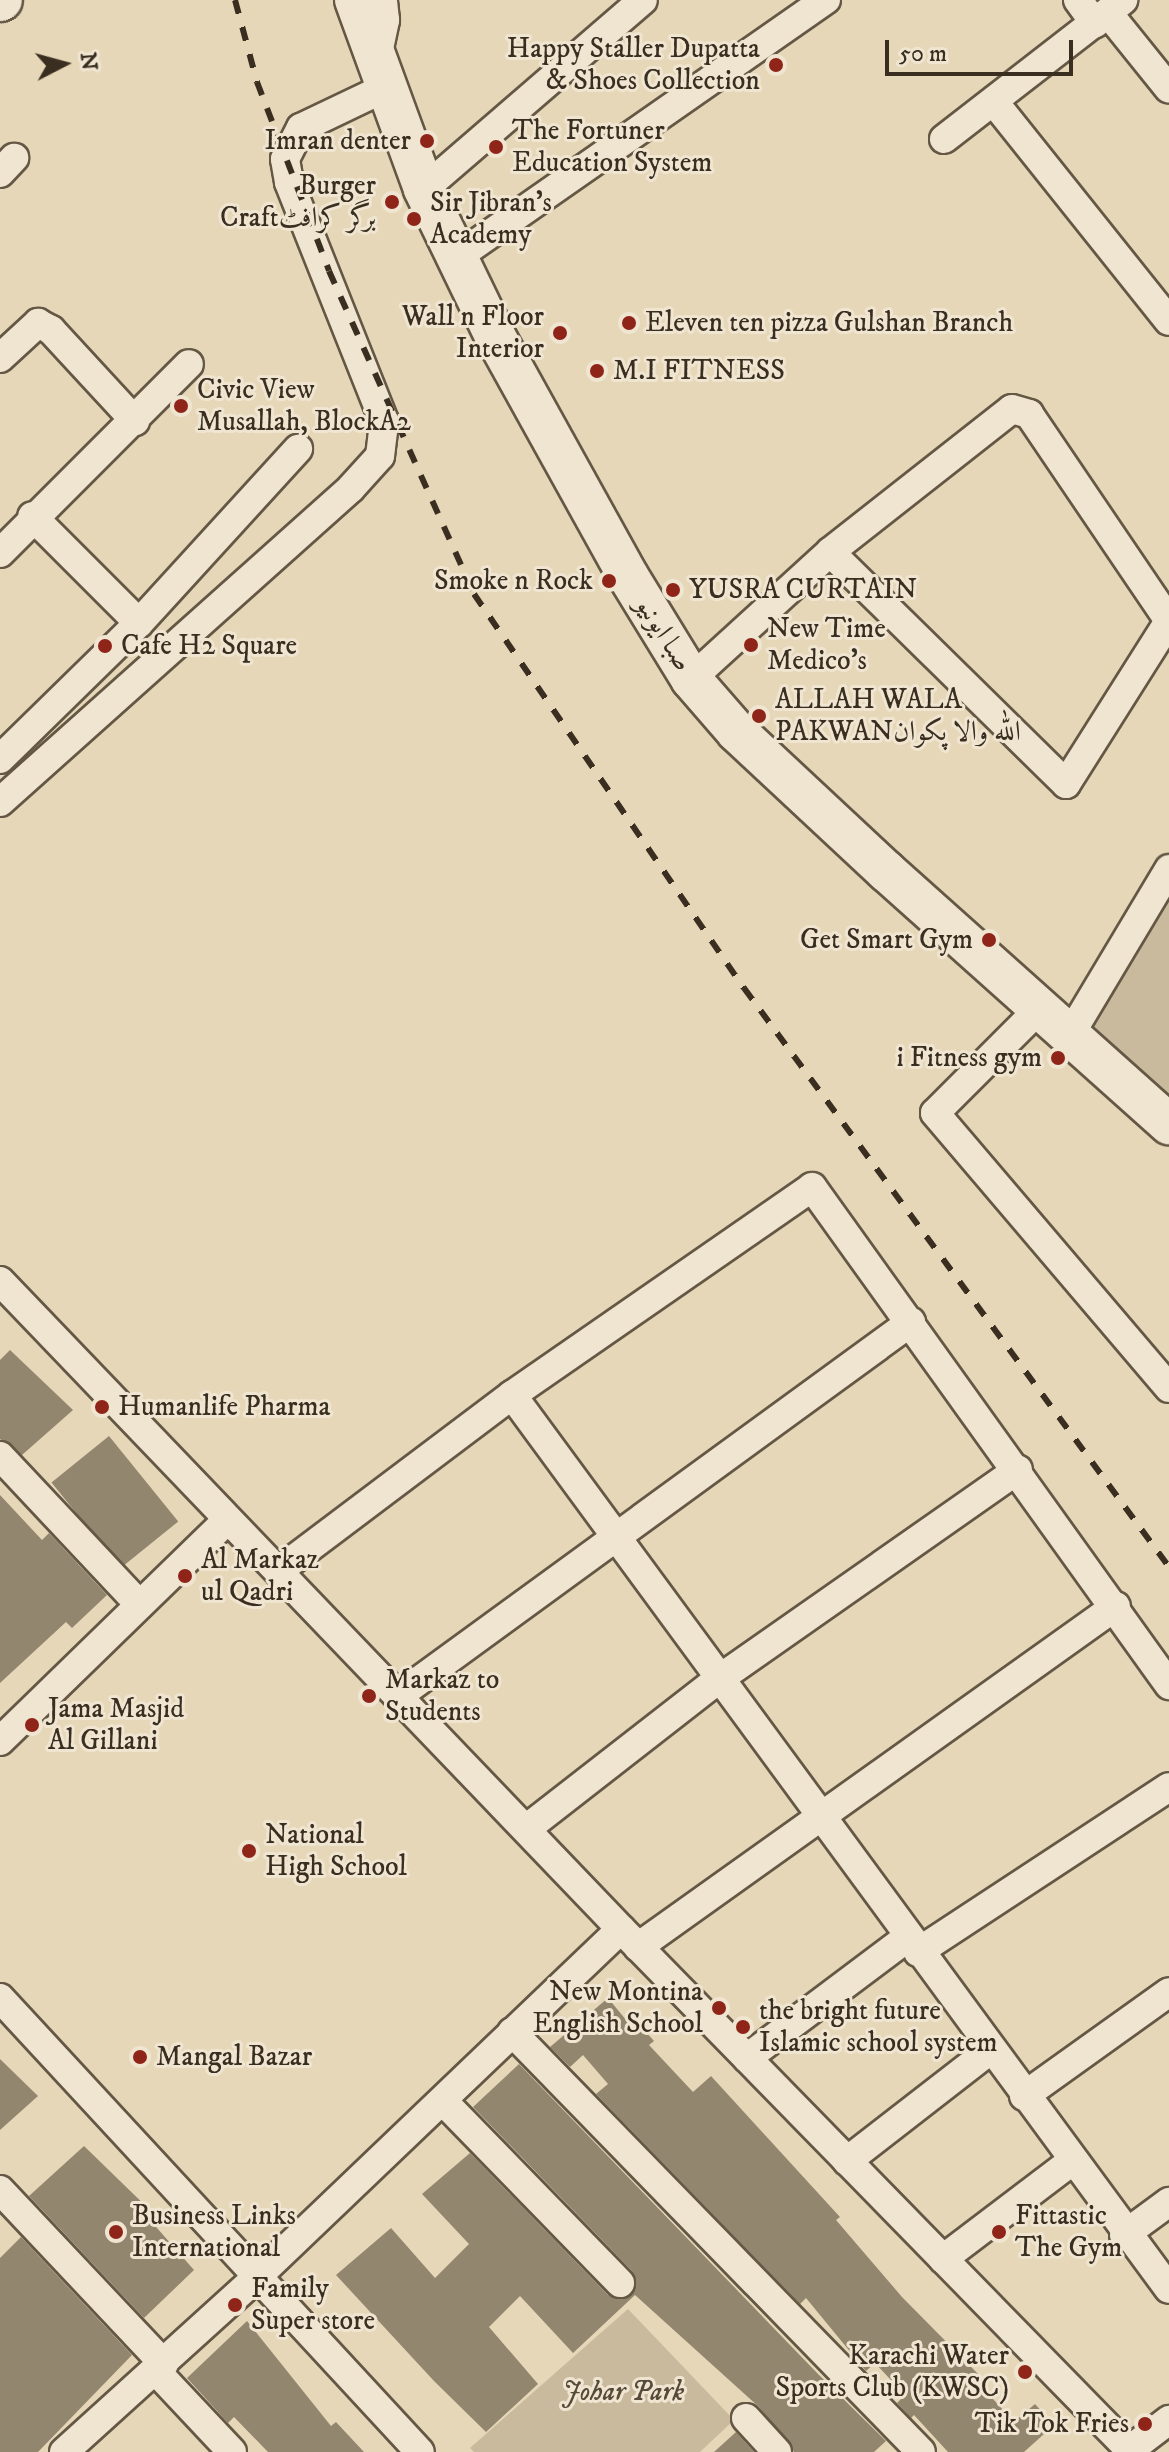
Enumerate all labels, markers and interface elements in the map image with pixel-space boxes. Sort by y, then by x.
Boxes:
north arrow [24,24,104,104]
scale bar [889,24,1077,74]
place label: Happy Staller Dupatta & Shoes Collection [507,32,760,98]
text: 50 m [899,39,947,69]
text: N [74,51,103,72]
marker: Happy Staller Dupatta & Shoes Collection [767,56,785,74]
place label: The Fortuner Education System [512,114,712,180]
place label: Imran denter [264,124,411,158]
marker: Imran denter [418,132,436,150]
marker: The Fortuner Education System [487,138,505,156]
place label: Burger Craftبرگر کرافٹ [220,169,376,235]
place label: Sir Jibran's Academy [430,186,552,252]
marker: Burger Craftبرگر کرافٹ [383,193,401,211]
marker: Sir Jibran's Academy [405,210,423,228]
place label: Wall n Floor Interior [402,300,544,366]
place label: Eleven ten pizza Gulshan Branch [645,306,1013,340]
marker: Eleven ten pizza Gulshan Branch [620,314,638,332]
marker: Wall n Floor Interior [551,324,569,342]
place label: M.I FITNESS [613,354,785,388]
marker: M.I FITNESS [588,362,606,380]
place label: Civic View Musallah, BlockA2 [197,373,411,439]
marker: Civic View Musallah, BlockA2 [172,397,190,415]
place label: Smoke n Rock [434,564,593,598]
marker: Smoke n Rock [600,572,618,590]
place label: YUSRA CURTAIN [689,573,917,607]
marker: YUSRA CURTAIN [664,581,682,599]
street label: صبا ایونیو [628,590,700,678]
place label: New Time Medico's [767,612,886,678]
place label: Cafe H2 Square [121,629,297,663]
marker: New Time Medico's [742,636,760,654]
marker: Cafe H2 Square [96,637,114,655]
place label: ALLAH WALA PAKWANاللہ والا پکوان [775,683,1021,749]
marker: ALLAH WALA PAKWANاللہ والا پکوان [750,707,768,725]
place label: Get Smart Gym [800,923,973,957]
marker: Get Smart Gym [980,931,998,949]
place label: i Fitness gym [896,1041,1042,1075]
marker: i Fitness gym [1049,1049,1067,1067]
place label: Humanlife Pharma [118,1390,330,1424]
marker: Humanlife Pharma [93,1398,111,1416]
place label: Al Markaz ul Qadri [201,1543,319,1609]
marker: Al Markaz ul Qadri [176,1567,194,1585]
place label: Markaz to Students [385,1663,499,1729]
marker: Markaz to Students [360,1687,378,1705]
place label: Jama Masjid Al Gillani [48,1692,184,1758]
marker: Jama Masjid Al Gillani [23,1716,41,1734]
place label: National High School [265,1818,407,1884]
marker: National High School [240,1842,258,1860]
place label: New Montina English School [532,1975,703,2041]
place label: the bright future Islamic school system [759,1994,998,2060]
marker: New Montina English School [710,1999,728,2017]
marker: the bright future Islamic school system [734,2018,752,2036]
place label: Mangal Bazar [156,2040,312,2074]
marker: Mangal Bazar [131,2048,149,2066]
place label: Business Links International [132,2199,296,2265]
place label: Fittastic The Gym [1015,2199,1122,2265]
marker: Business Links International [107,2223,125,2241]
marker: Fittastic The Gym [990,2223,1008,2241]
place label: Family Super store [251,2272,375,2338]
marker: Family Super store [226,2296,244,2314]
place label: Karachi Water Sports Club (KWSC) [775,2339,1009,2405]
marker: Karachi Water Sports Club (KWSC) [1016,2363,1034,2381]
park label: Johar Park [562,2375,684,2409]
place label: Tik Tok Fries [975,2407,1129,2441]
marker: Tik Tok Fries [1136,2415,1154,2433]

